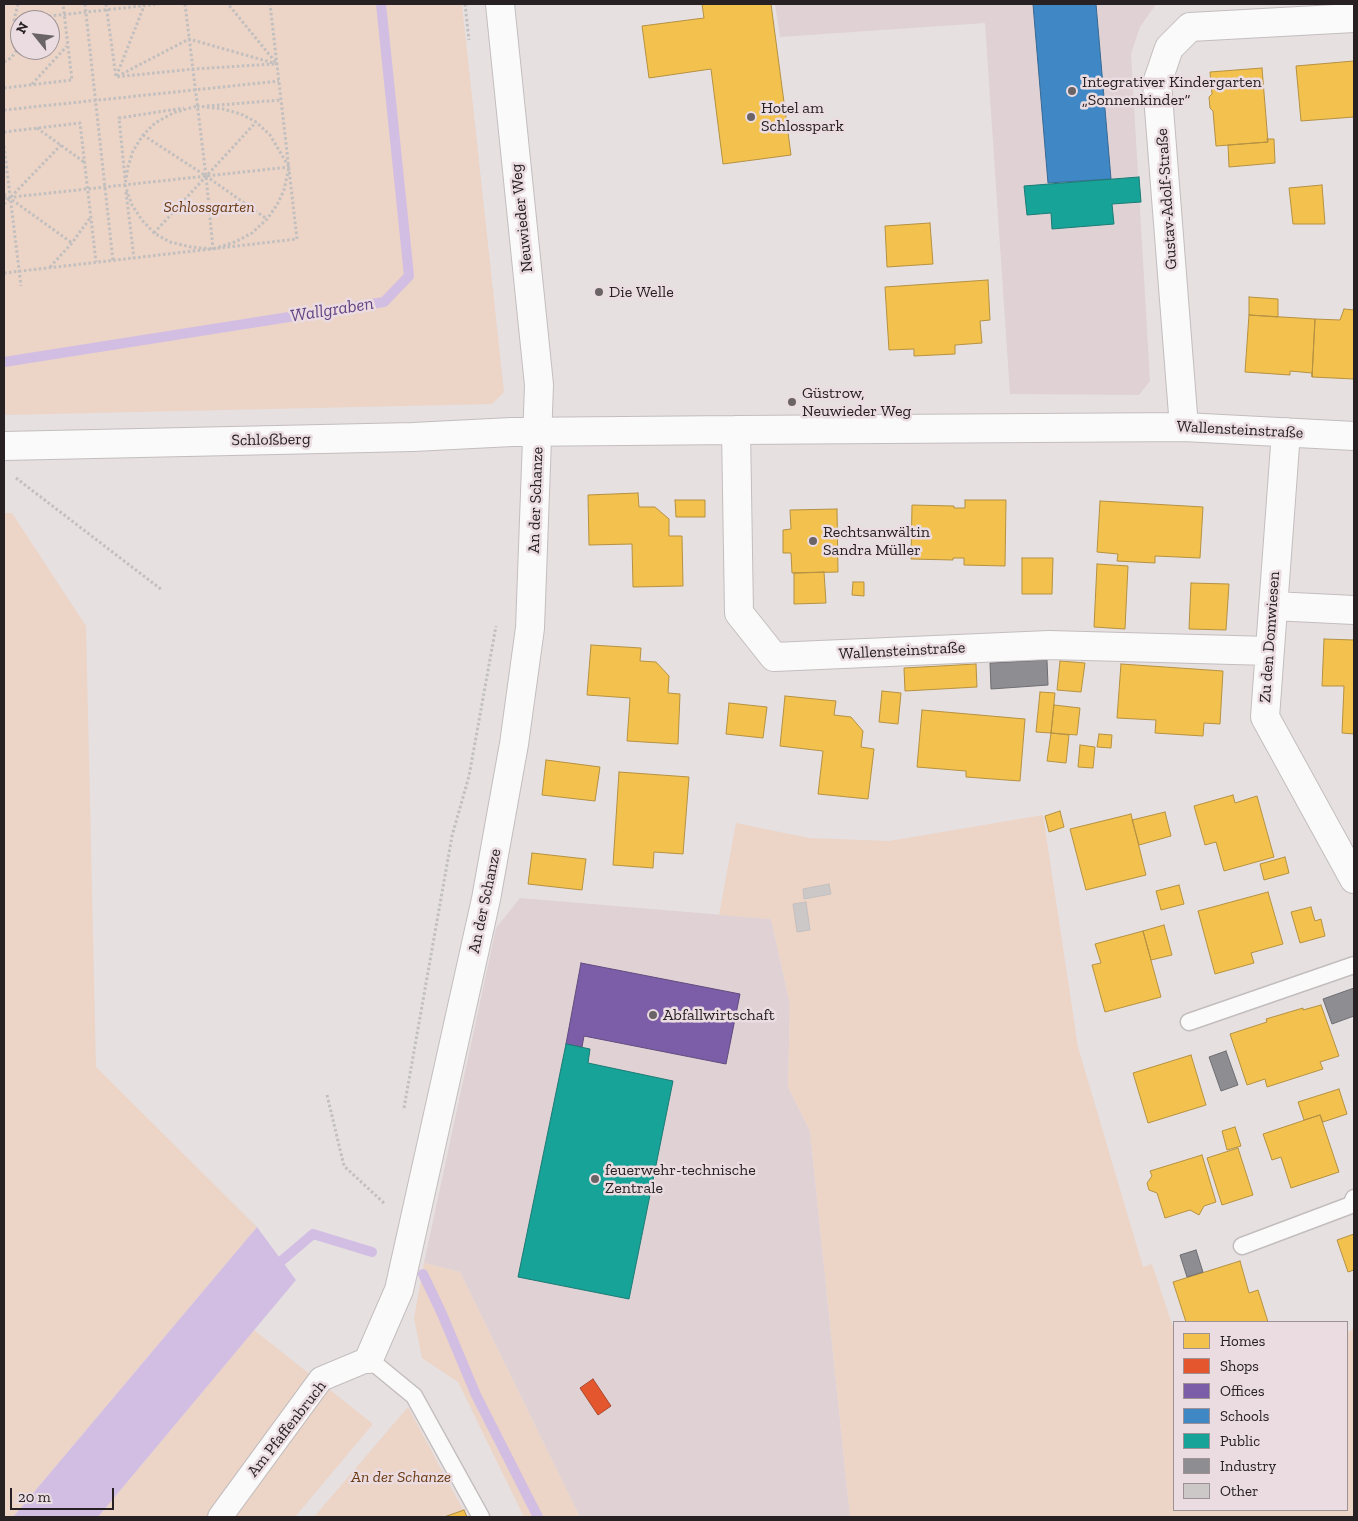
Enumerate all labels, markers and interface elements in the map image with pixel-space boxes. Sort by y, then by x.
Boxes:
north arrow [10,10,60,60]
text: N [12,19,32,37]
place label: Integrativer Kindergarten „Sonnenkinder“ [1082,72,1262,110]
marker: Integrativer Kindergarten „Sonnenkinder“ [1066,85,1078,97]
place label: Hotel am Schlosspark [761,98,844,136]
marker: Hotel am Schlosspark [745,111,757,123]
street label: Gustav-Adolf-Straße [1152,128,1182,270]
street label: Neuwieder Weg [507,163,537,273]
park label: Schlossgarten [164,197,254,217]
place label: Die Welle [609,282,674,302]
marker: Die Welle [593,286,605,298]
water label: Wallgraben [289,293,375,327]
place label: Güstrow, Neuwieder Weg [802,383,911,421]
marker: Güstrow, Neuwieder Weg [786,396,798,408]
street label: Wallensteinstraße [1176,417,1304,443]
street label: Schloßberg [231,430,311,450]
street label: An der Schanze [525,446,547,554]
place label: Rechtsanwältin Sandra Müller [823,522,930,560]
marker: Rechtsanwältin Sandra Müller [807,535,819,547]
street label: Zu den Domwiesen [1256,571,1284,703]
street label: Wallensteinstraße [838,638,966,664]
street label: An der Schanze [465,847,505,955]
place label: Abfallwirtschaft [663,1005,775,1025]
marker: Abfallwirtschaft [647,1009,659,1021]
place label: feuerwehr-technische Zentrale [605,1160,756,1198]
marker: feuerwehr-technische Zentrale [589,1173,601,1185]
legend [1173,1321,1348,1511]
text: Homes [1220,1332,1265,1350]
text: Shops [1220,1357,1259,1375]
street label: Am Pfaffenbruch [243,1377,331,1481]
text: Offices [1220,1382,1264,1400]
text: Schools [1220,1407,1269,1425]
text: Public [1220,1432,1260,1450]
text: Industry [1220,1457,1276,1475]
park label: An der Schanze [351,1467,451,1487]
scale bar [12,1478,116,1510]
text: Other [1220,1482,1258,1500]
text: 20 m [18,1488,51,1506]

